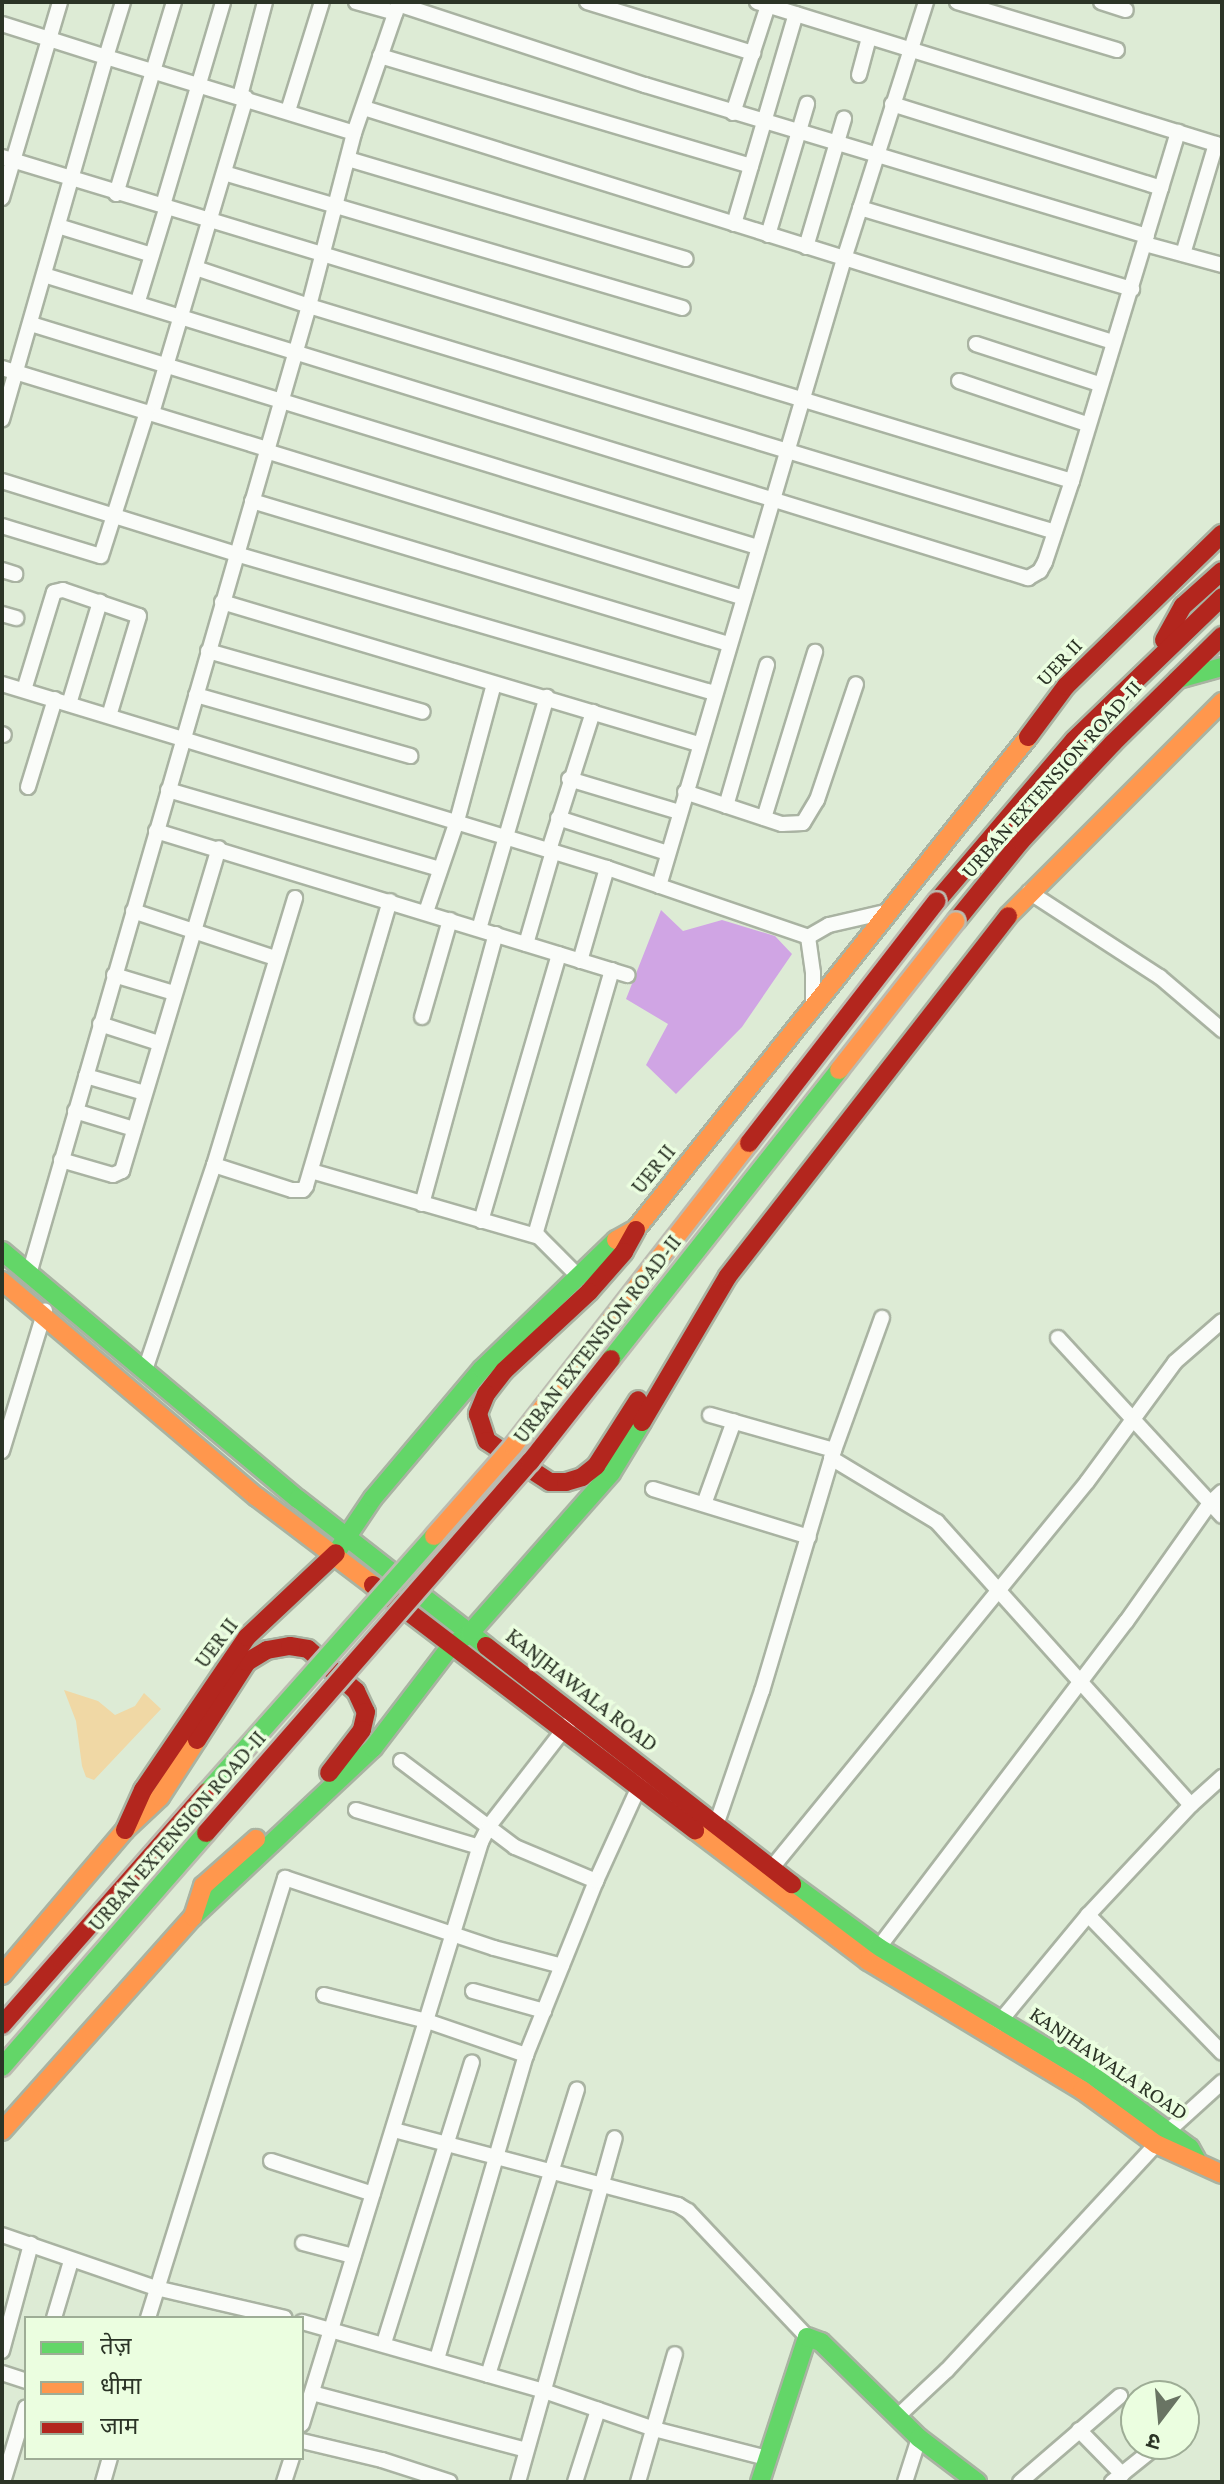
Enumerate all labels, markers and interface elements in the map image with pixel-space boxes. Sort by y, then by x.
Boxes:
street label: UER II [1030,633,1088,691]
street label: URBAN EXTENSION ROAD-II [955,675,1147,883]
street label: UER II [625,1139,681,1199]
street label: URBAN EXTENSION ROAD-II [507,1230,687,1448]
street label: UER II [189,1613,243,1673]
street label: KANJHAWALA ROAD [501,1622,663,1758]
street label: URBAN EXTENSION ROAD-II [83,1725,271,1937]
street label: KANJHAWALA ROAD [1025,2000,1193,2126]
legend [24,2316,304,2460]
text: तेज़ [100,2332,132,2359]
text: धीमा [100,2372,142,2399]
north arrow [1120,2380,1200,2460]
text: जाम [100,2412,138,2439]
text: उ [1144,2428,1163,2455]

